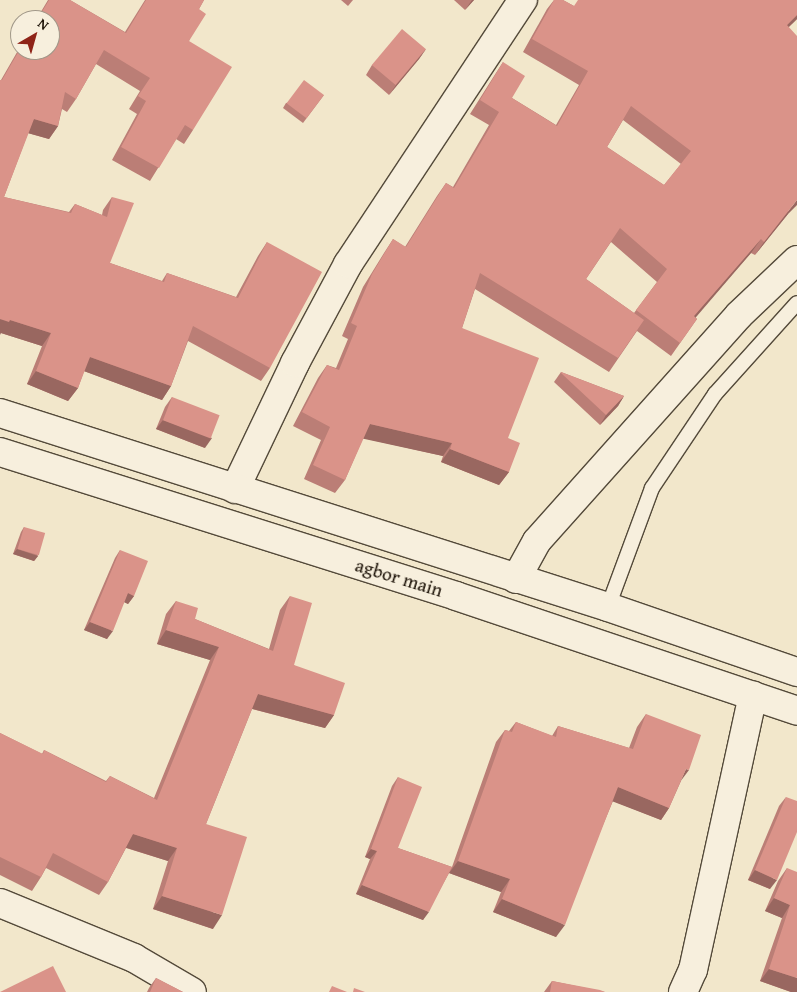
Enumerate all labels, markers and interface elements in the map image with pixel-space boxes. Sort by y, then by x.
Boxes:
north arrow [10,10,60,60]
text: N [34,13,53,35]
street label: agbor main [352,554,446,602]

